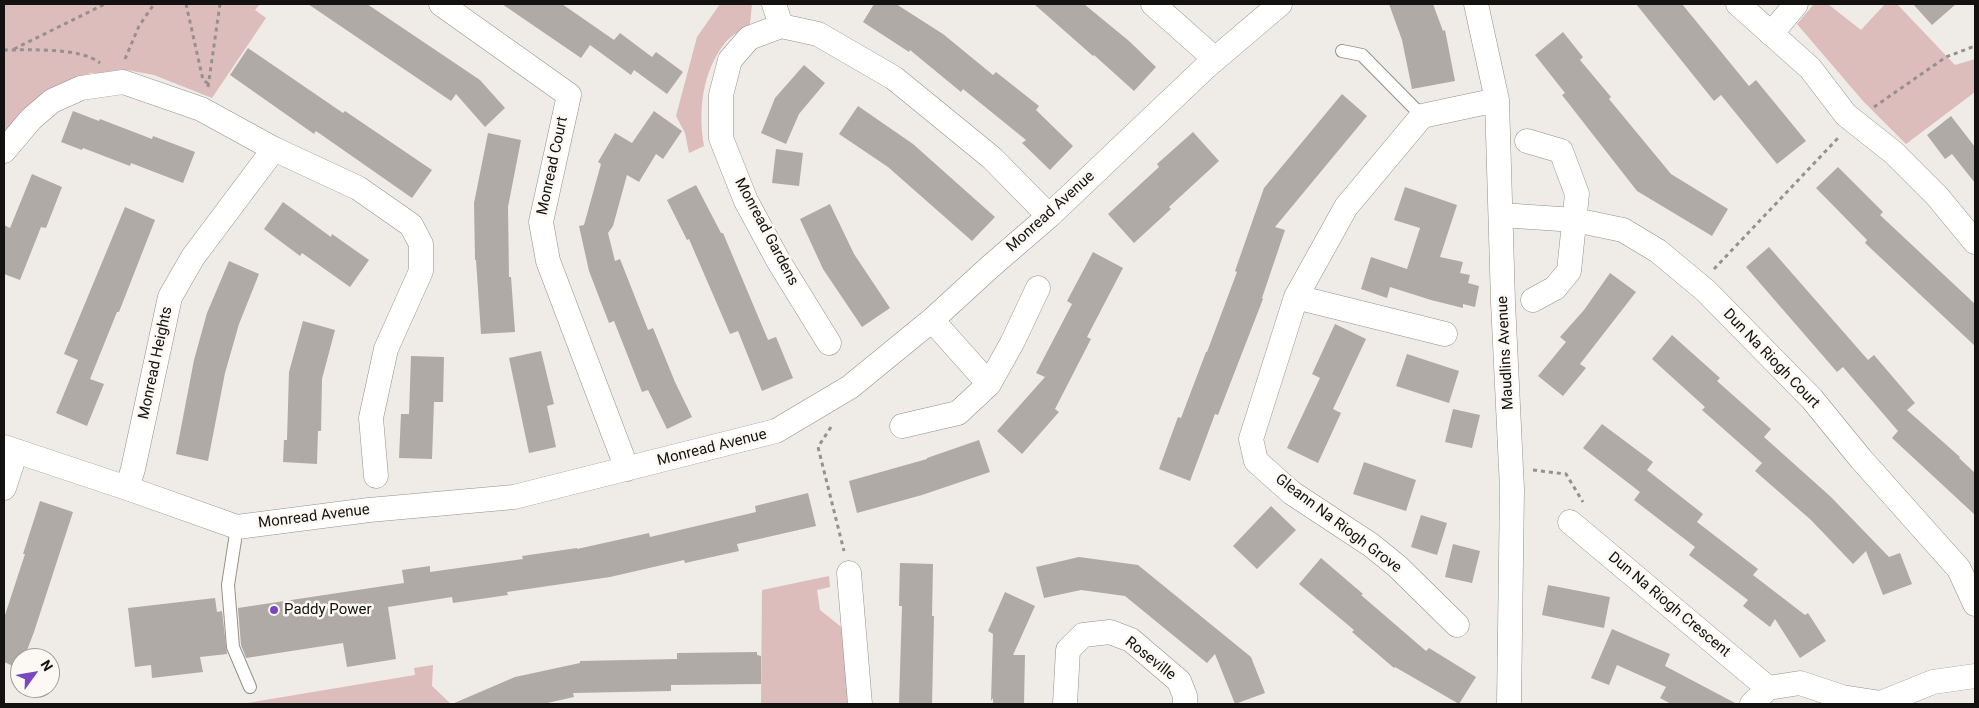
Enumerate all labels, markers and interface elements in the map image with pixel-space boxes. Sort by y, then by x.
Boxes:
street label: Monread Court [534,115,572,217]
street label: Monread Avenue [1003,168,1099,256]
street label: Monread Gardens [730,175,802,289]
street label: Maudlins Avenue [1494,296,1518,410]
street label: Monread Heights [135,305,177,421]
street label: Dun Na Riogh Court [1719,305,1823,413]
street label: Monread Avenue [655,426,769,470]
street label: Gleann Na Riogh Grove [1271,471,1405,577]
street label: Monread Avenue [257,501,371,533]
street label: Dun Na Riogh Crescent [1604,549,1734,661]
place label: Paddy Power [284,601,372,619]
marker: Paddy Power [268,604,280,616]
street label: Roseville [1121,634,1179,684]
north arrow [10,648,60,698]
text: N [37,657,56,674]

